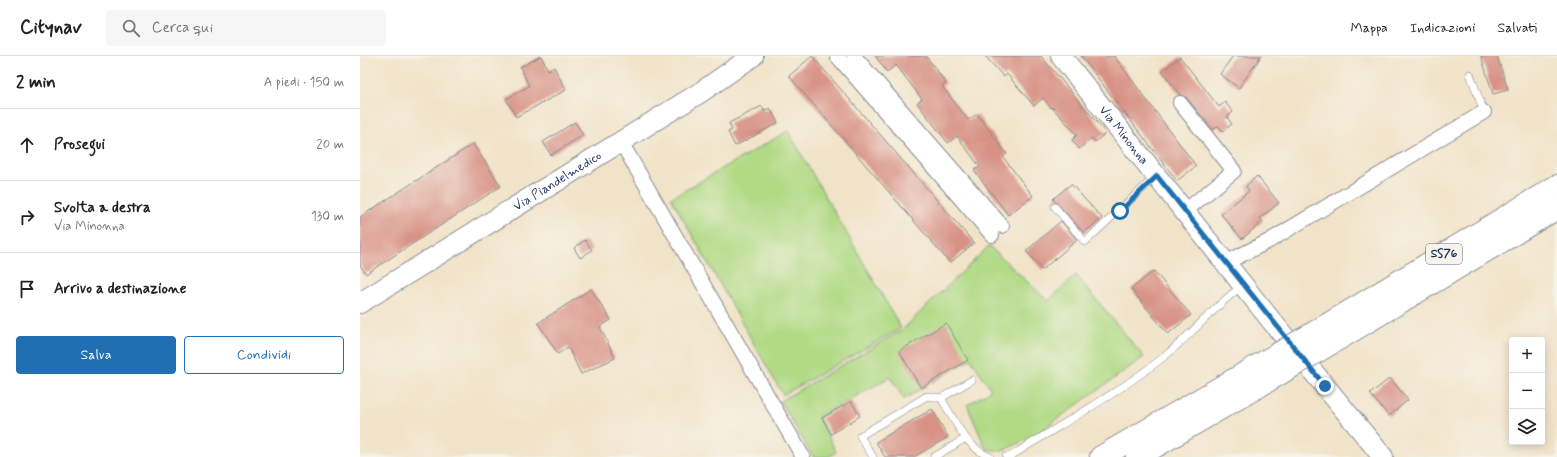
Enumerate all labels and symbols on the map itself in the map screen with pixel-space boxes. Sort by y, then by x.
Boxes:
street label: Via Minonna [1095,102,1153,168]
street label: Via Piandelmedico [510,147,605,215]
route start [1111,202,1129,220]
road number: SS76 [1426,244,1462,264]
route end [1316,377,1334,395]

